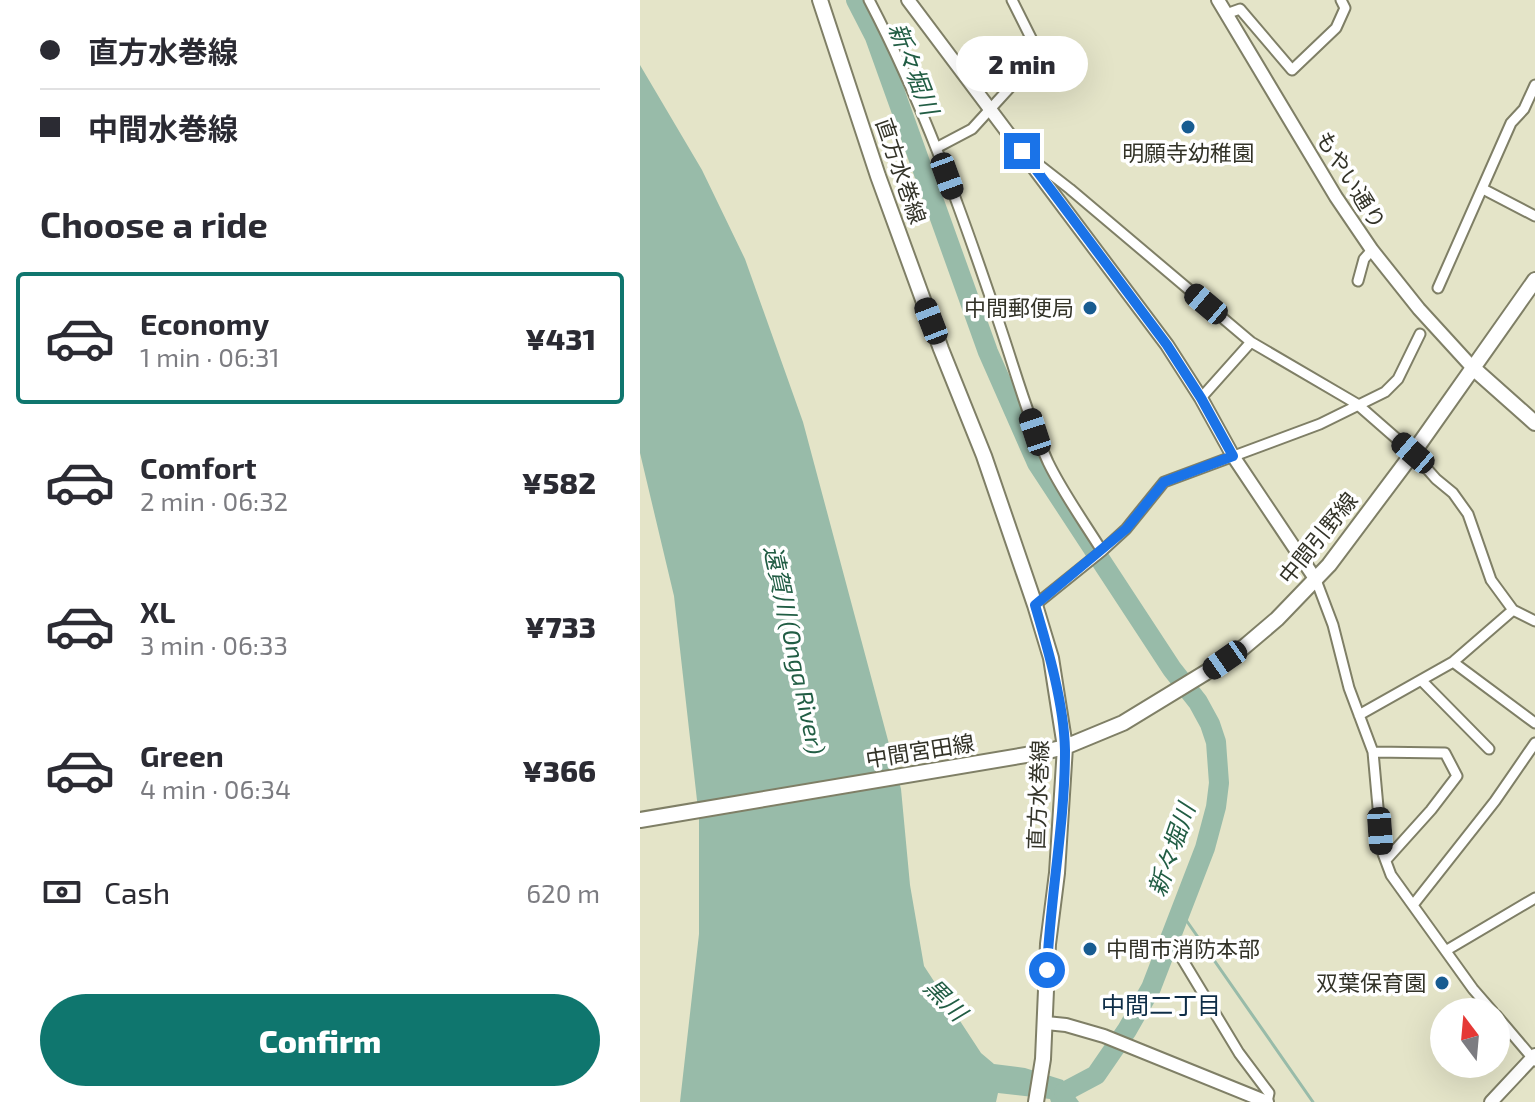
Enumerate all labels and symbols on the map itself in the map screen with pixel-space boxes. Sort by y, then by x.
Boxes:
water label: 新々堀川 [884,18,946,121]
callout: 2 min [956,35,1088,91]
street label: 直方水巻線 [872,114,932,227]
marker: 明願寺幼稚園 [1179,118,1197,136]
street label: もやい通り [1312,126,1392,233]
route end [1004,133,1040,169]
place label: 明願寺幼稚園 [1122,139,1254,165]
car [928,149,966,203]
car [1180,279,1232,329]
car [911,294,951,348]
place label: 中間郵便局 [964,294,1074,320]
marker: 中間郵便局 [1081,299,1099,317]
car [1016,405,1054,459]
car [1387,428,1439,478]
street label: 中間引野線 [1273,486,1362,588]
water label: 遠賀川 (Onga River) [759,542,832,757]
car [1198,636,1252,684]
street label: 中間宮田線 [863,729,976,771]
street label: 直方水巻線 [1022,740,1052,850]
water label: 新々堀川 [1141,797,1201,900]
car [1366,806,1394,856]
place label: 中間市消防本部 [1106,935,1260,961]
marker: 中間市消防本部 [1081,940,1099,958]
route start [1029,952,1065,988]
place label: 双葉保育園 [1316,969,1426,995]
water label: 黒川 [919,972,975,1028]
marker: 双葉保育園 [1433,974,1451,992]
district label: 中間二丁目 [1101,990,1221,1019]
north arrow [1430,998,1510,1078]

